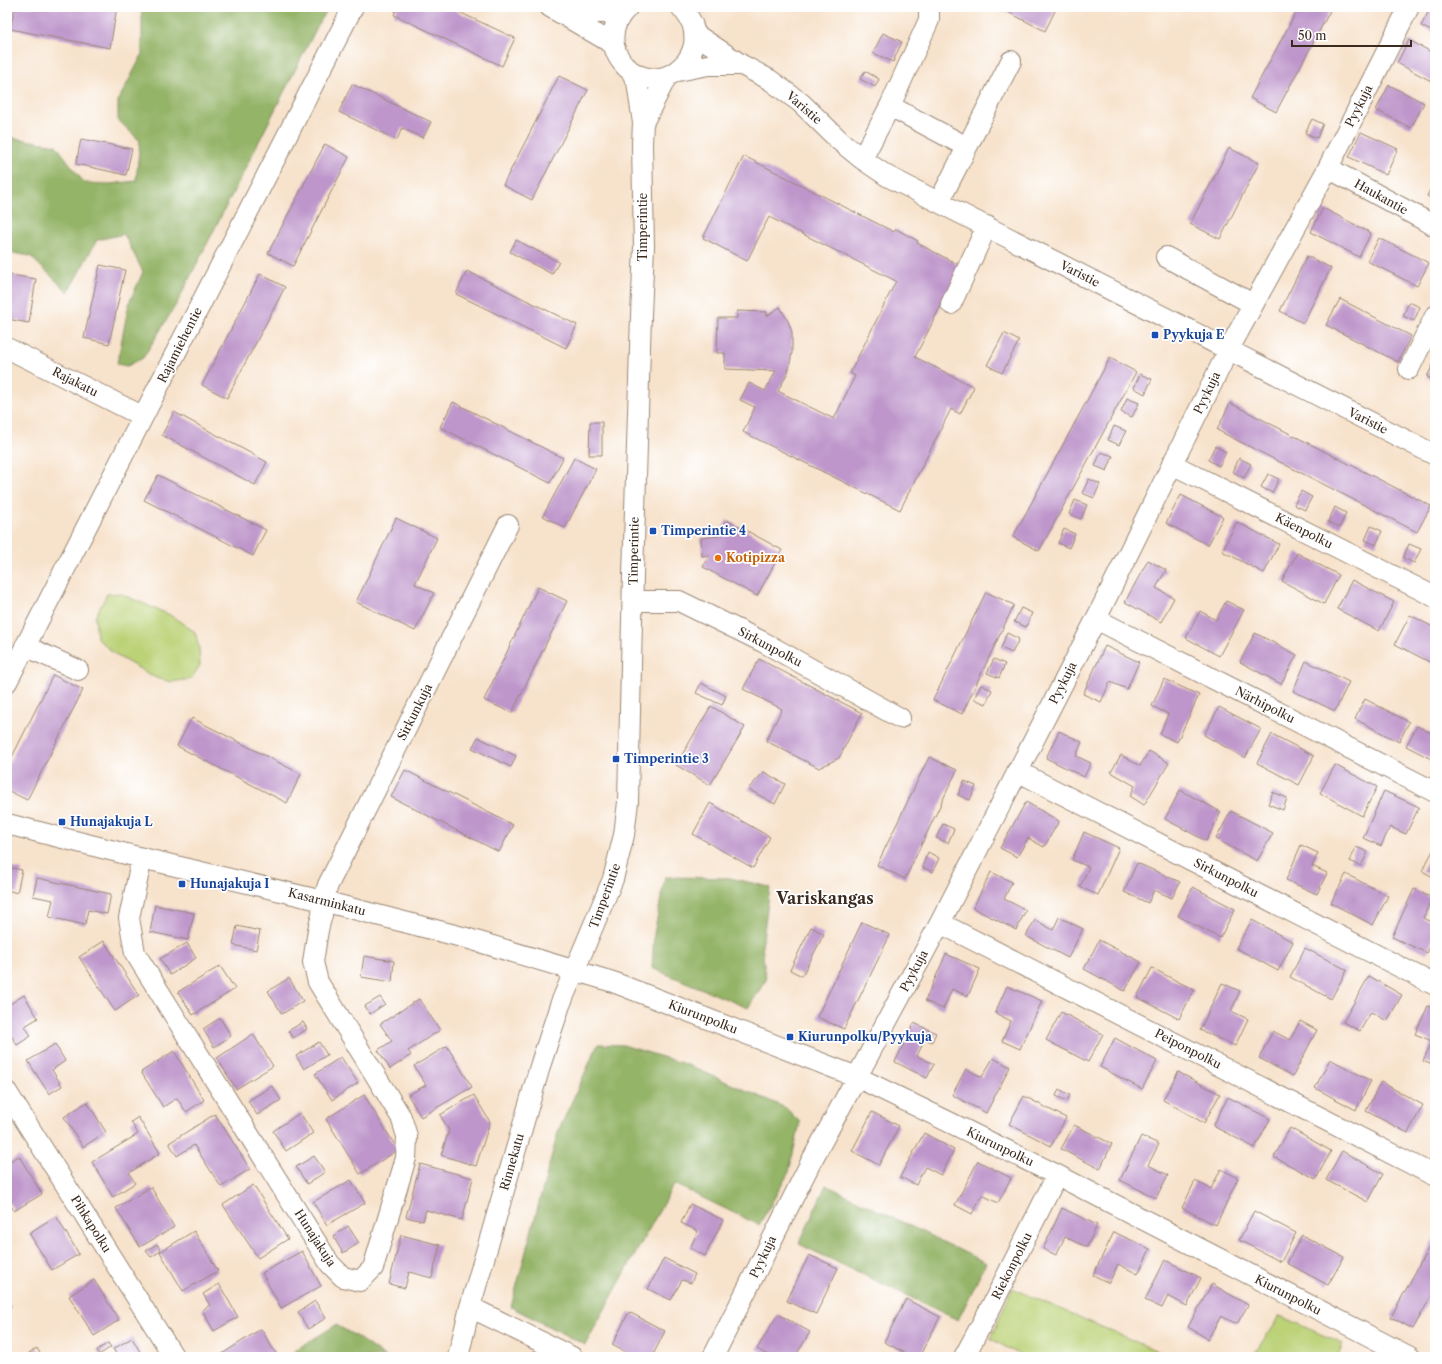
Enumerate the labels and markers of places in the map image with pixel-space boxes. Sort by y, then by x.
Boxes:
place label: Pyykuja E [1163,327,1225,342]
marker: Pyykuja E [1150,330,1160,340]
place label: Timperintie 4 [661,523,746,538]
marker: Timperintie 4 [648,526,658,536]
place label: Kotipizza [726,550,786,565]
marker: Kotipizza [713,553,723,563]
place label: Timperintie 3 [624,751,709,766]
marker: Timperintie 3 [611,754,621,764]
place label: Hunajakuja L [70,814,153,829]
marker: Hunajakuja L [57,817,67,827]
place label: Hunajakuja I [190,876,269,891]
marker: Hunajakuja I [177,879,187,889]
place label: Kiurunpolku/Pyykuja [798,1029,933,1044]
marker: Kiurunpolku/Pyykuja [785,1032,795,1042]

